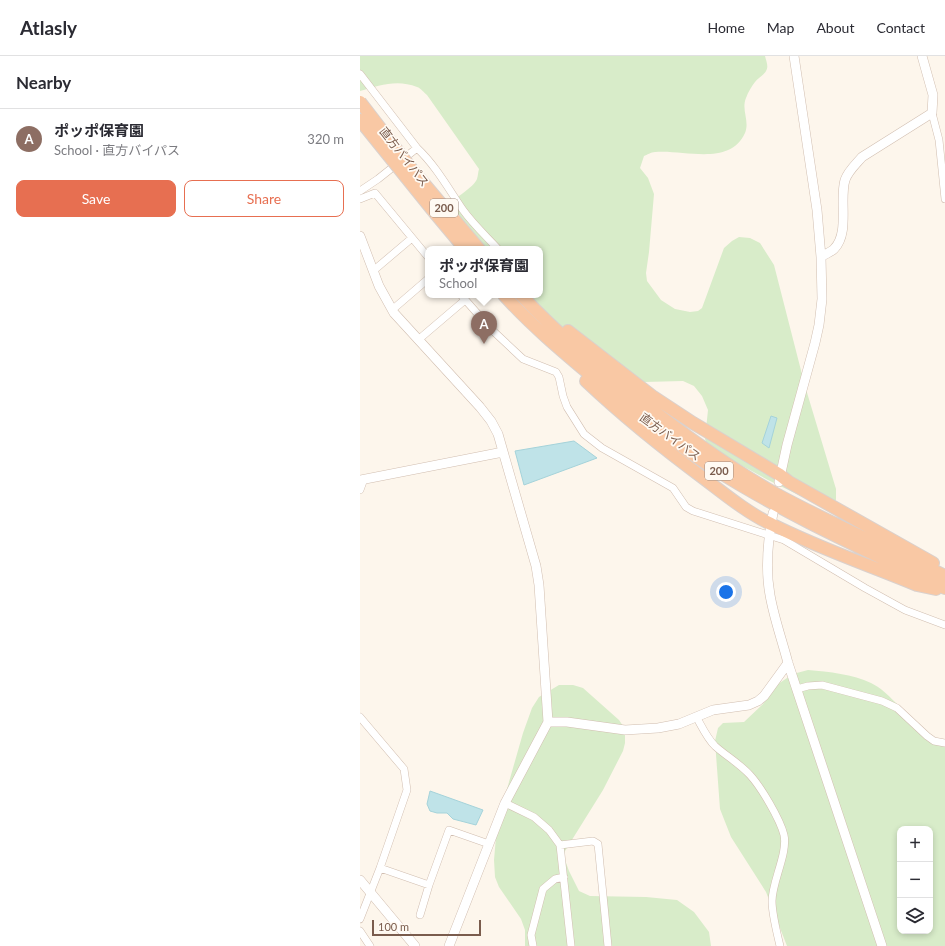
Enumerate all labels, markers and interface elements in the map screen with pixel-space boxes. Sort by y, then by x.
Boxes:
text: Atlasly [20,16,77,39]
text: Home [707,19,745,36]
text: Map [767,19,794,36]
text: About [816,19,854,36]
text: Contact [876,19,925,36]
text: Nearby [16,72,71,93]
text: ポッポ保育園 [54,121,144,139]
street label: 直方バイパス [376,124,432,190]
text: A [24,131,34,147]
text: 320 m [307,131,344,147]
text: School · 直方バイパス [54,142,180,158]
button: Save [16,180,176,217]
button: Share [184,180,344,217]
road number: 200 [430,199,458,217]
popup [425,246,543,298]
text: ポッポ保育園 [439,256,529,274]
text: School [439,275,477,291]
pin: A [471,311,497,344]
street label: 直方バイパス [637,409,704,464]
road number: 200 [705,462,733,480]
your location [716,582,736,602]
map controls [897,826,933,934]
button: + [897,826,933,862]
button: − [897,862,933,898]
button: layers [897,898,933,934]
scale bar [372,918,481,937]
text: 100 m [378,920,409,933]

